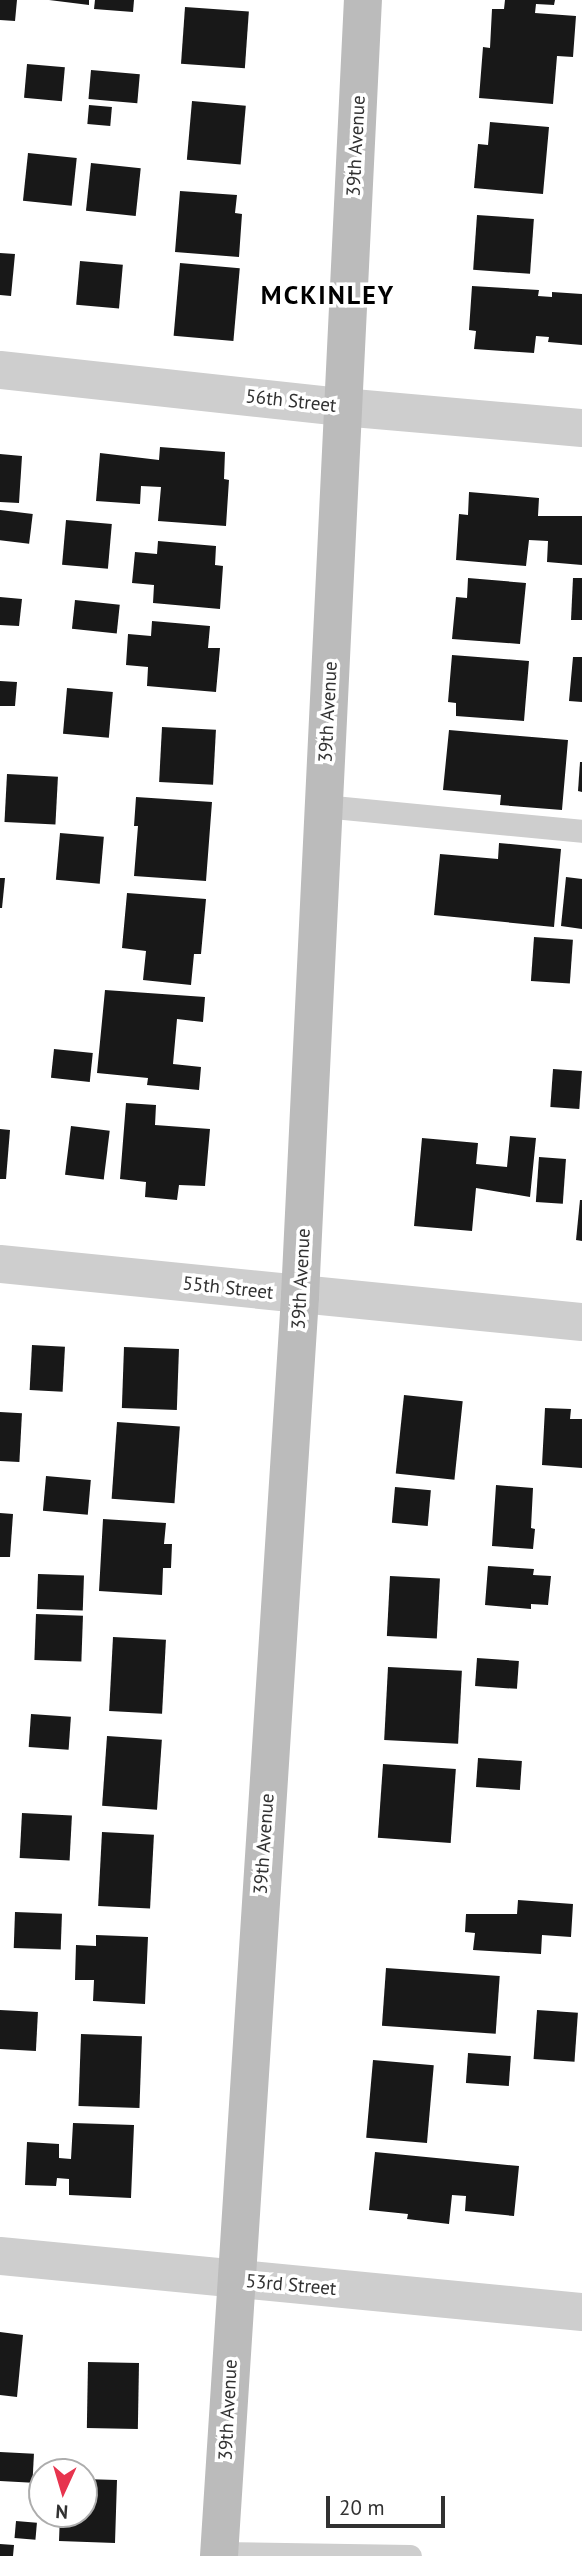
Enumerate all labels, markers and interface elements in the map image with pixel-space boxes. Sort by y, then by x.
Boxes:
street label: 39th Avenue [342,94,370,198]
district label: MCKINLEY [262,279,394,311]
street label: 56th Street [244,385,338,417]
street label: 39th Avenue [314,660,342,764]
street label: 39th Avenue [287,1227,315,1331]
street label: 55th Street [181,1272,275,1304]
street label: 39th Avenue [249,1792,279,1896]
street label: 53rd Street [245,2270,337,2300]
street label: 39th Avenue [214,2358,242,2462]
north arrow [28,2458,98,2528]
scale bar [330,2482,449,2526]
text: 20 m [339,2494,385,2521]
text: N [55,2500,69,2524]

